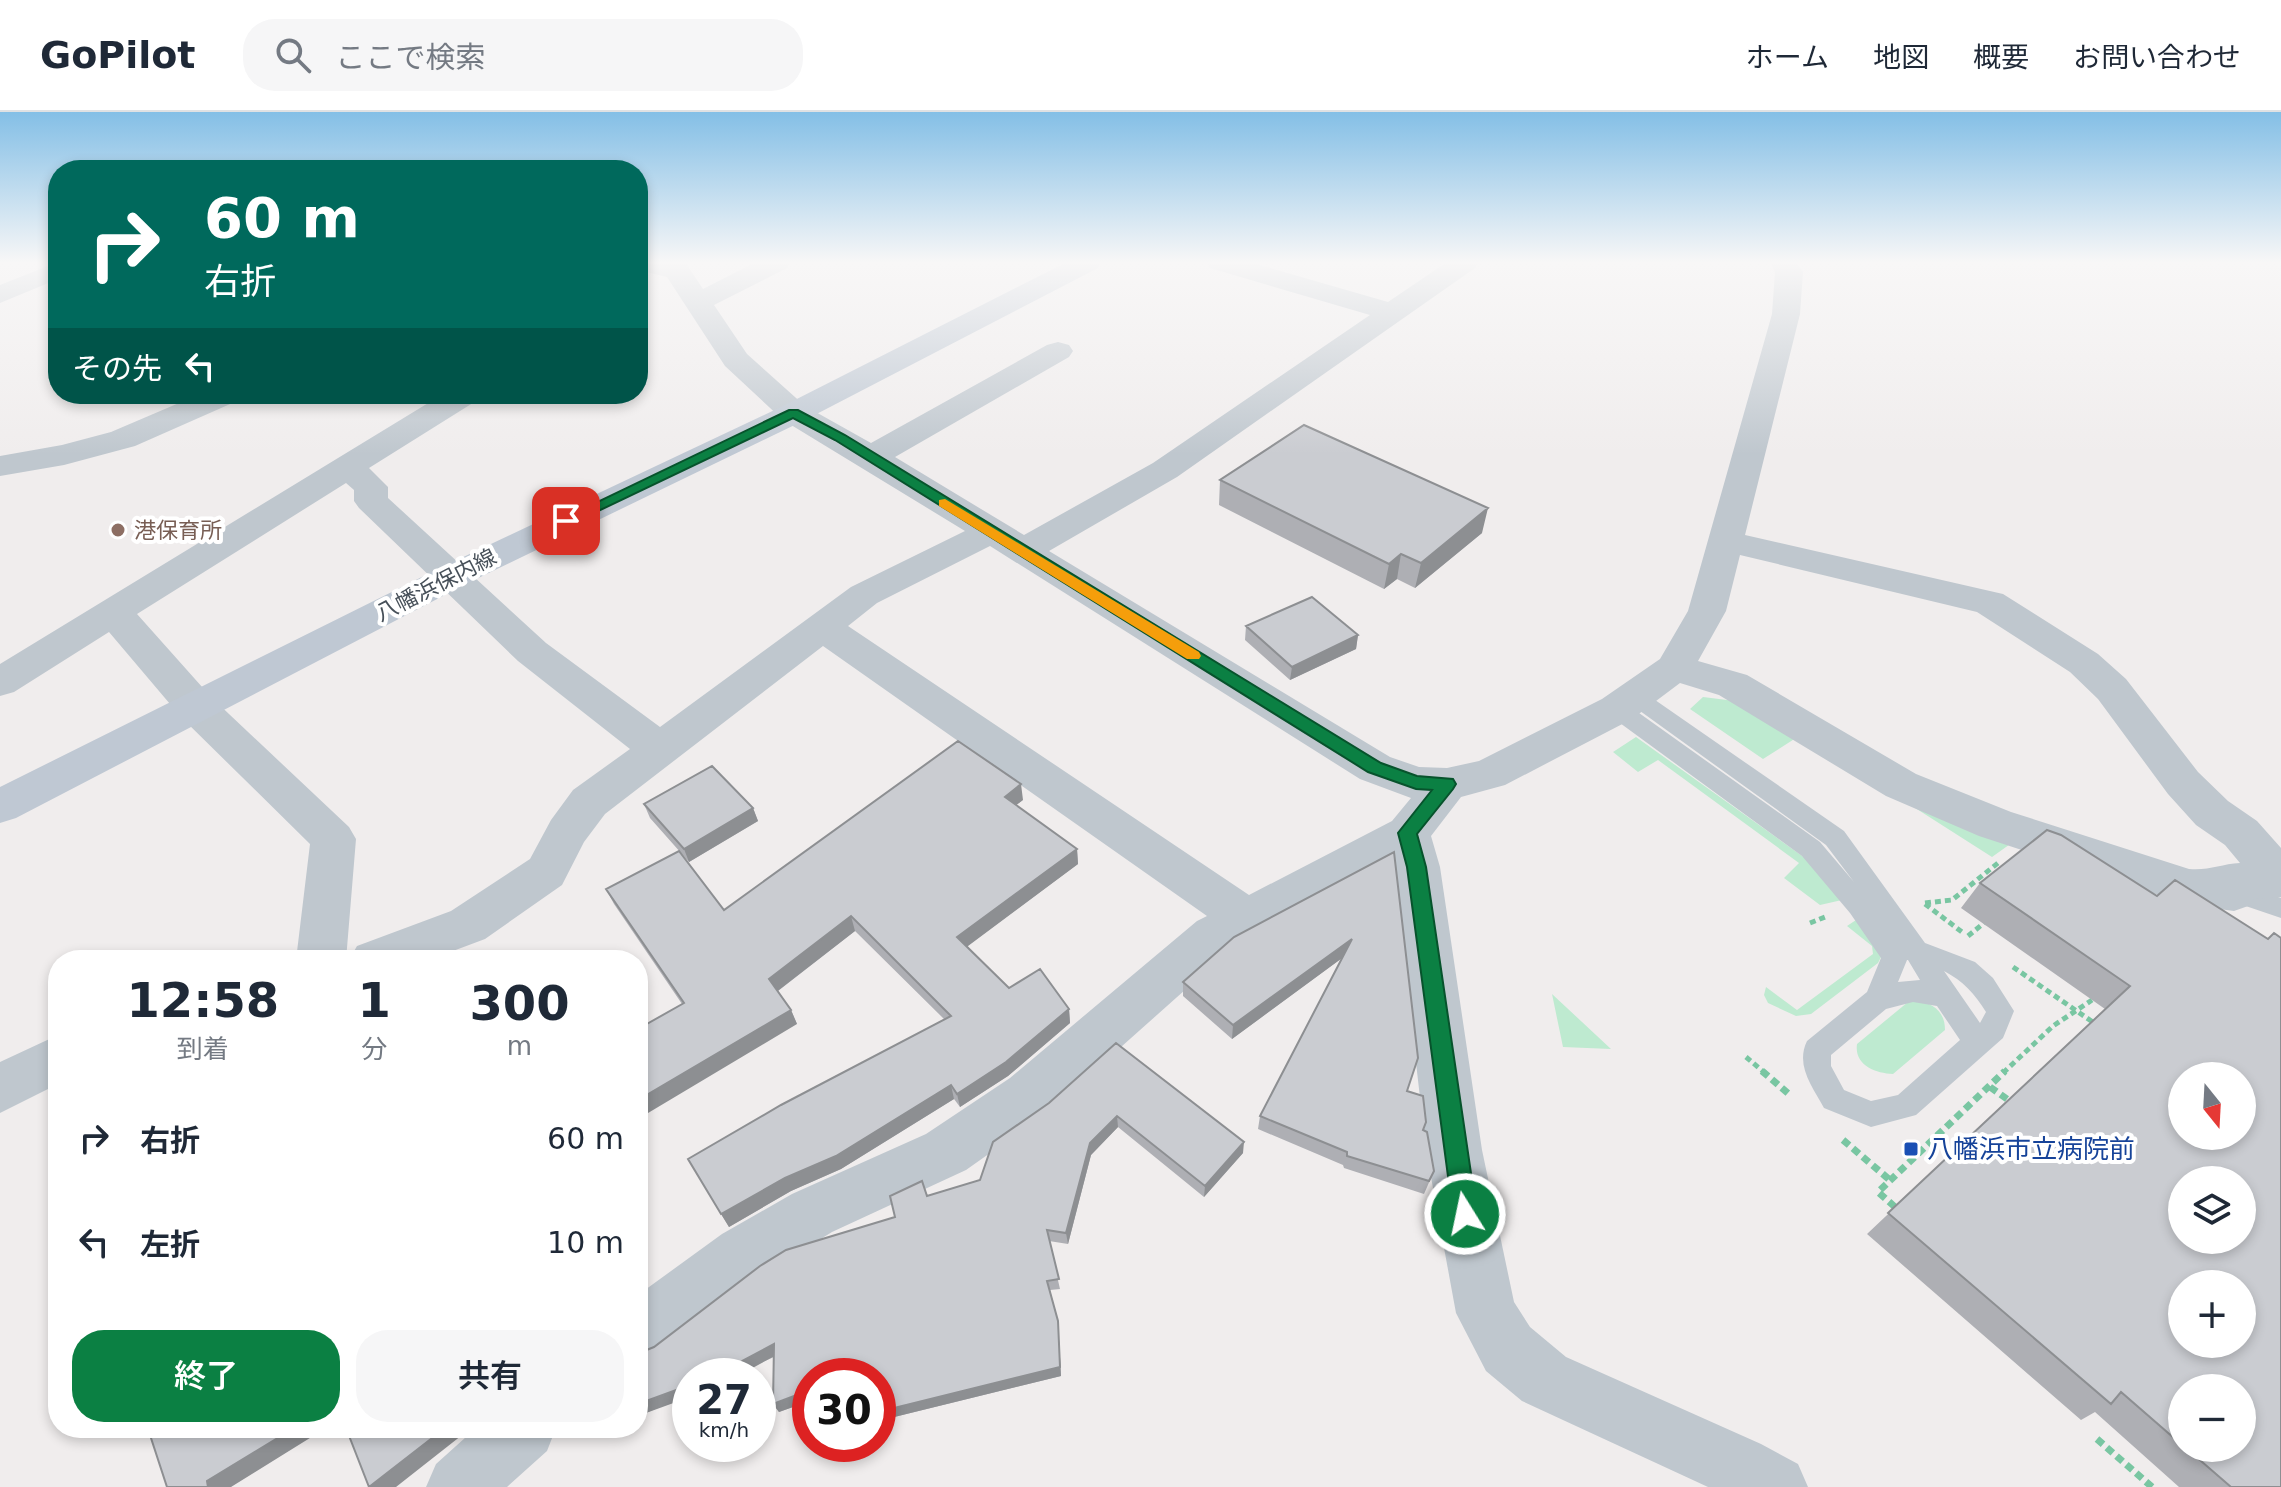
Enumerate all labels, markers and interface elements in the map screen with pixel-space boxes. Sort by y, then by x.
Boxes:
search box [243,19,803,91]
text: GoPilot [40,33,195,77]
icon: search [271,33,315,77]
text: ここで検索 [335,40,485,75]
text: ホーム [1746,41,1829,74]
text: 地図 [1873,41,1929,74]
text: 概要 [1973,41,2029,74]
text: お問い合わせ [2073,41,2241,74]
text: 60 m [204,185,360,250]
icon: right [72,192,176,296]
text: 右折 [204,261,276,302]
icon: left [178,344,222,388]
text: その先 [72,351,162,386]
pin [532,487,600,555]
icon: arrive [544,499,588,543]
place label: 港保育所 [134,518,222,543]
marker: 港保育所 [109,521,127,539]
street label: 八幡浜保内線 [372,544,500,626]
text: 12:58 [126,972,279,1028]
text: 1 [358,972,391,1028]
text: 300 [469,975,570,1031]
text: m [507,1031,532,1061]
text: 到着 [177,1034,229,1064]
text: 分 [361,1034,387,1064]
north arrow [2168,1062,2256,1150]
map controls [2168,1062,2256,1462]
icon: right [72,1116,116,1160]
text: 60 m [547,1121,624,1156]
text: 右折 [140,1123,200,1158]
place label: 八幡浜市立病院前 [1927,1134,2135,1164]
marker: 八幡浜市立病院前 [1902,1140,1920,1158]
button: layers [2168,1166,2256,1254]
position arrow [1423,1172,1507,1256]
icon: left [72,1220,116,1264]
text: 10 m [547,1225,624,1260]
text: 左折 [140,1227,200,1262]
button: + [2168,1270,2256,1358]
button: 終了 [72,1330,340,1422]
button: 共有 [356,1330,624,1422]
speed limit sign: 30 [792,1358,896,1462]
button: − [2168,1374,2256,1462]
text: 27 [696,1377,752,1423]
text: km/h [699,1418,749,1442]

